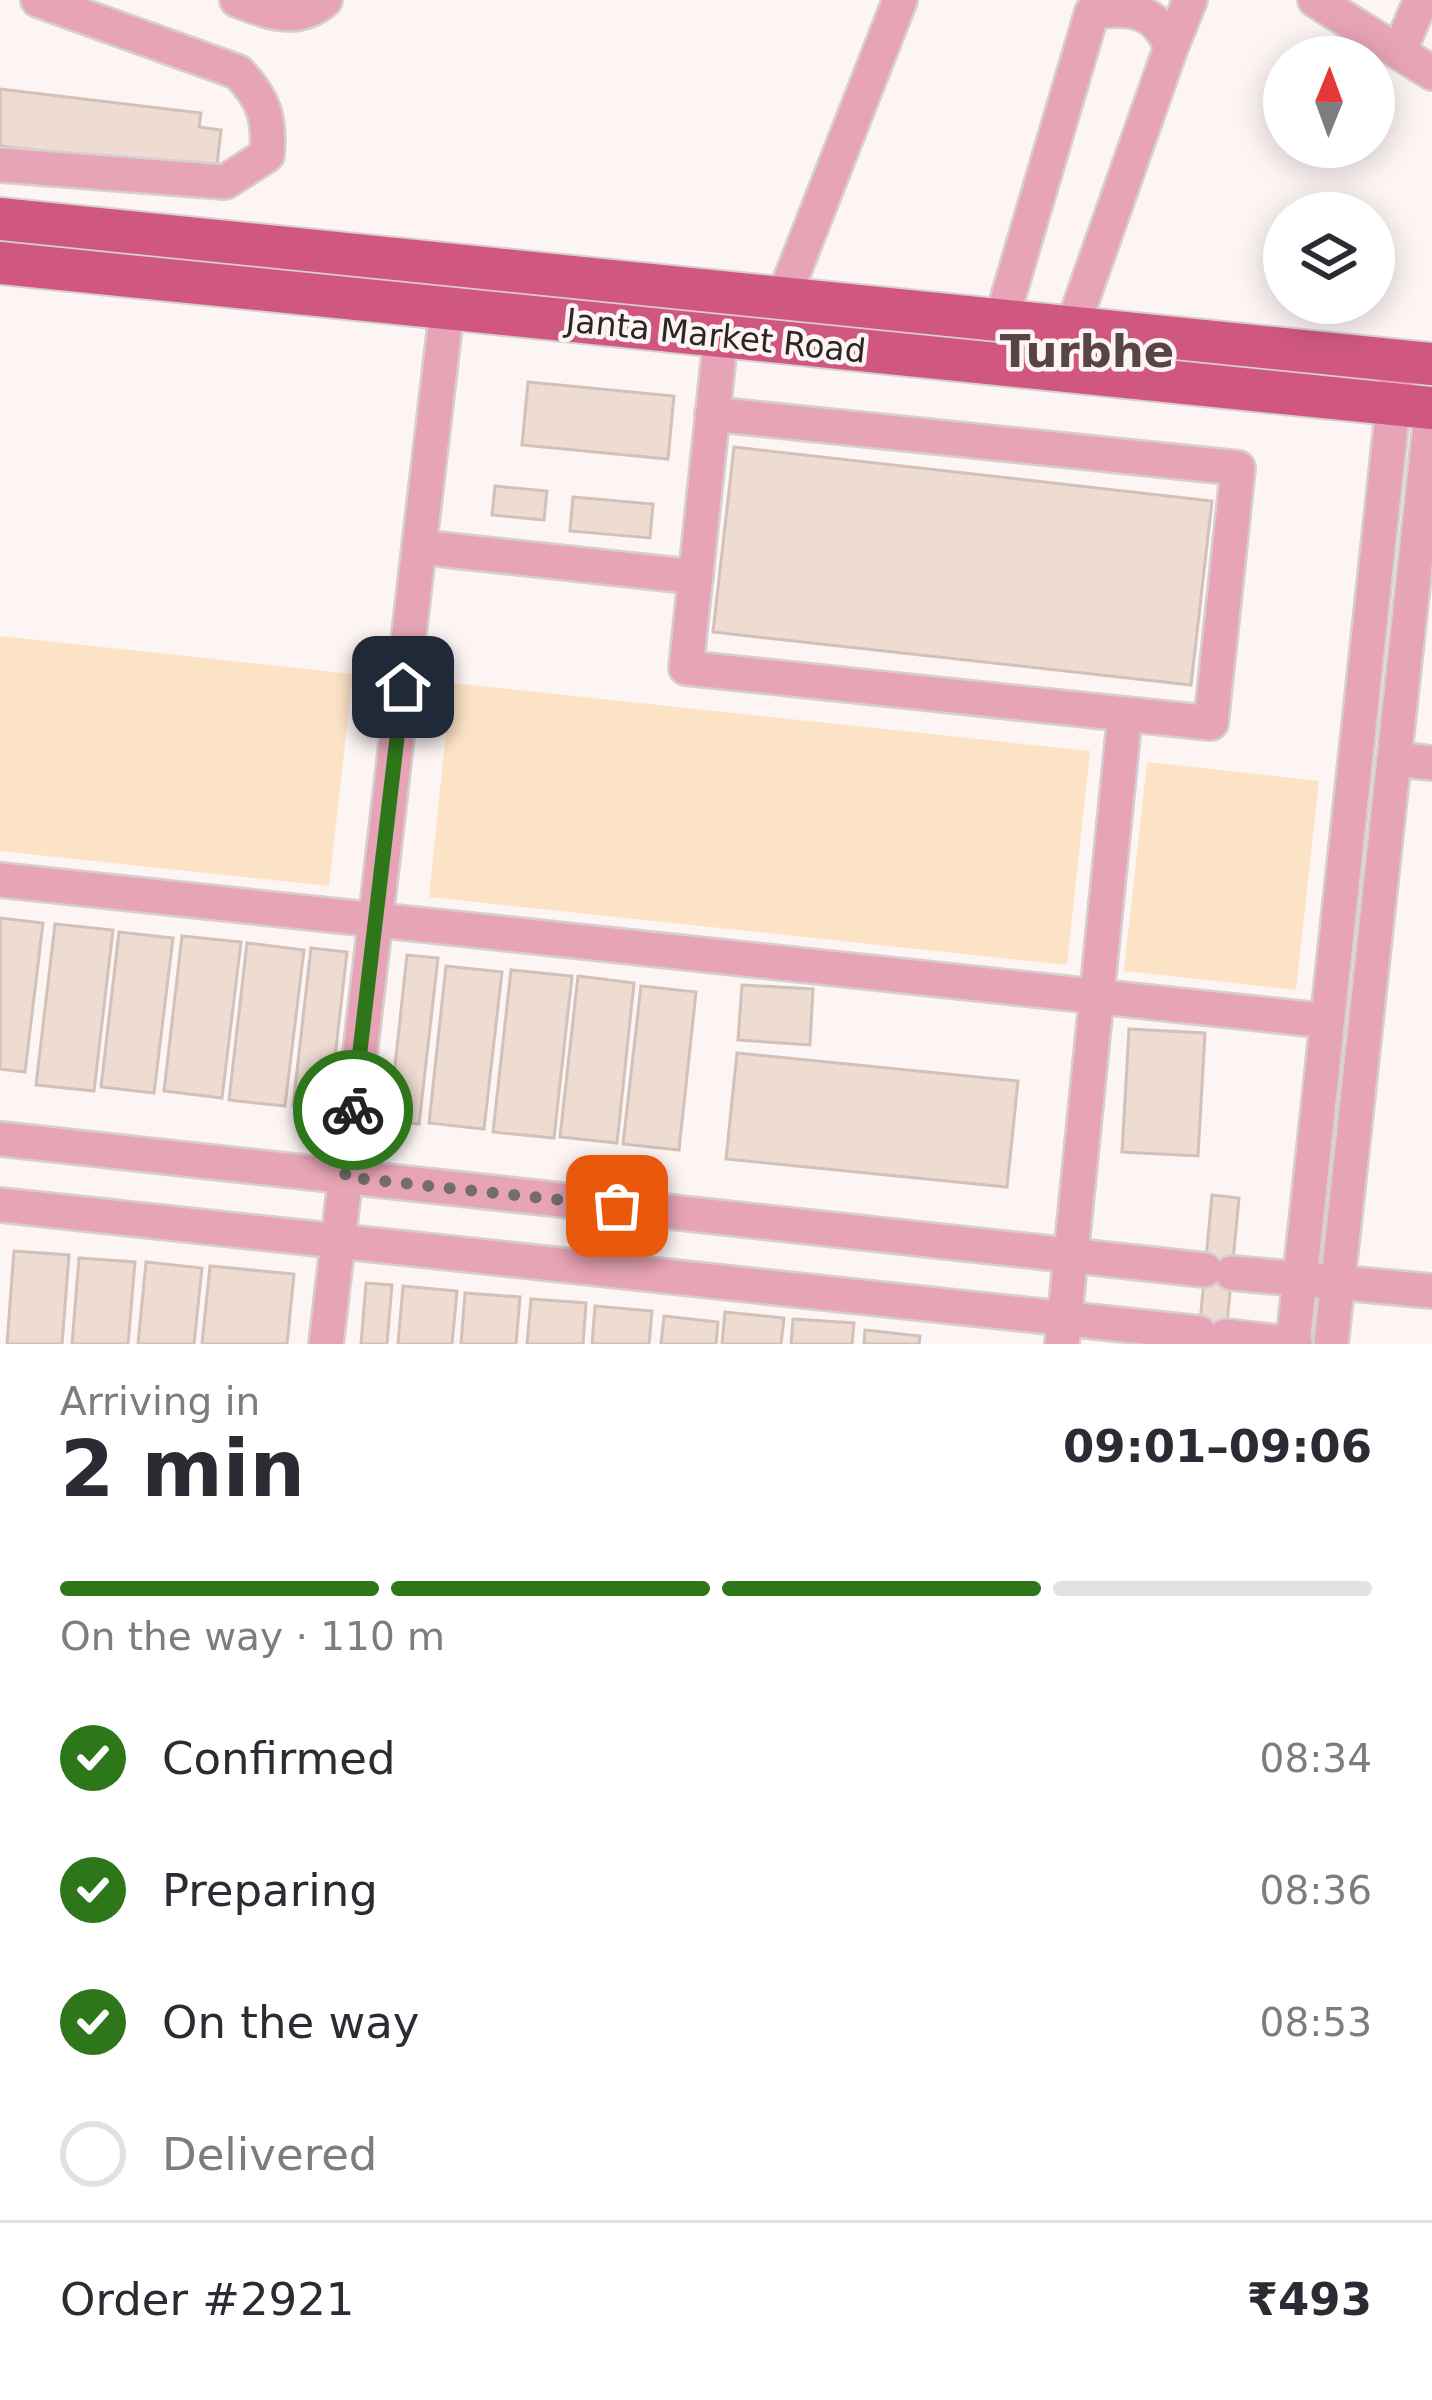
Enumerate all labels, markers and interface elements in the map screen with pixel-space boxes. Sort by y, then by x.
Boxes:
north arrow [1263,36,1395,168]
map controls [1263,36,1395,324]
button: layers [1263,192,1395,324]
street label: Janta Market Road [562,300,868,371]
district label: Turbhe [1000,325,1174,378]
pin [352,636,454,738]
icon: home [370,654,436,720]
courier [293,1050,413,1170]
icon: bike [320,1077,386,1143]
pin [566,1155,668,1257]
icon: bag [584,1173,650,1239]
text: Arriving in [60,1379,260,1424]
text: 09:01–09:06 [1063,1420,1372,1473]
text: 2 min [60,1424,305,1514]
text: On the way · 110 m [60,1614,445,1659]
icon: check [60,1725,126,1791]
text: Confirmed [162,1732,396,1785]
text: 08:34 [1260,1736,1372,1781]
icon: check [60,1857,126,1923]
text: Preparing [162,1864,378,1917]
text: 08:36 [1260,1868,1372,1913]
icon: check [60,1989,126,2055]
text: On the way [162,1996,419,2049]
text: 08:53 [1260,2000,1372,2045]
text: Delivered [162,2128,377,2181]
text: Order #2921 [60,2273,354,2326]
text: ₹493 [1247,2273,1372,2326]

